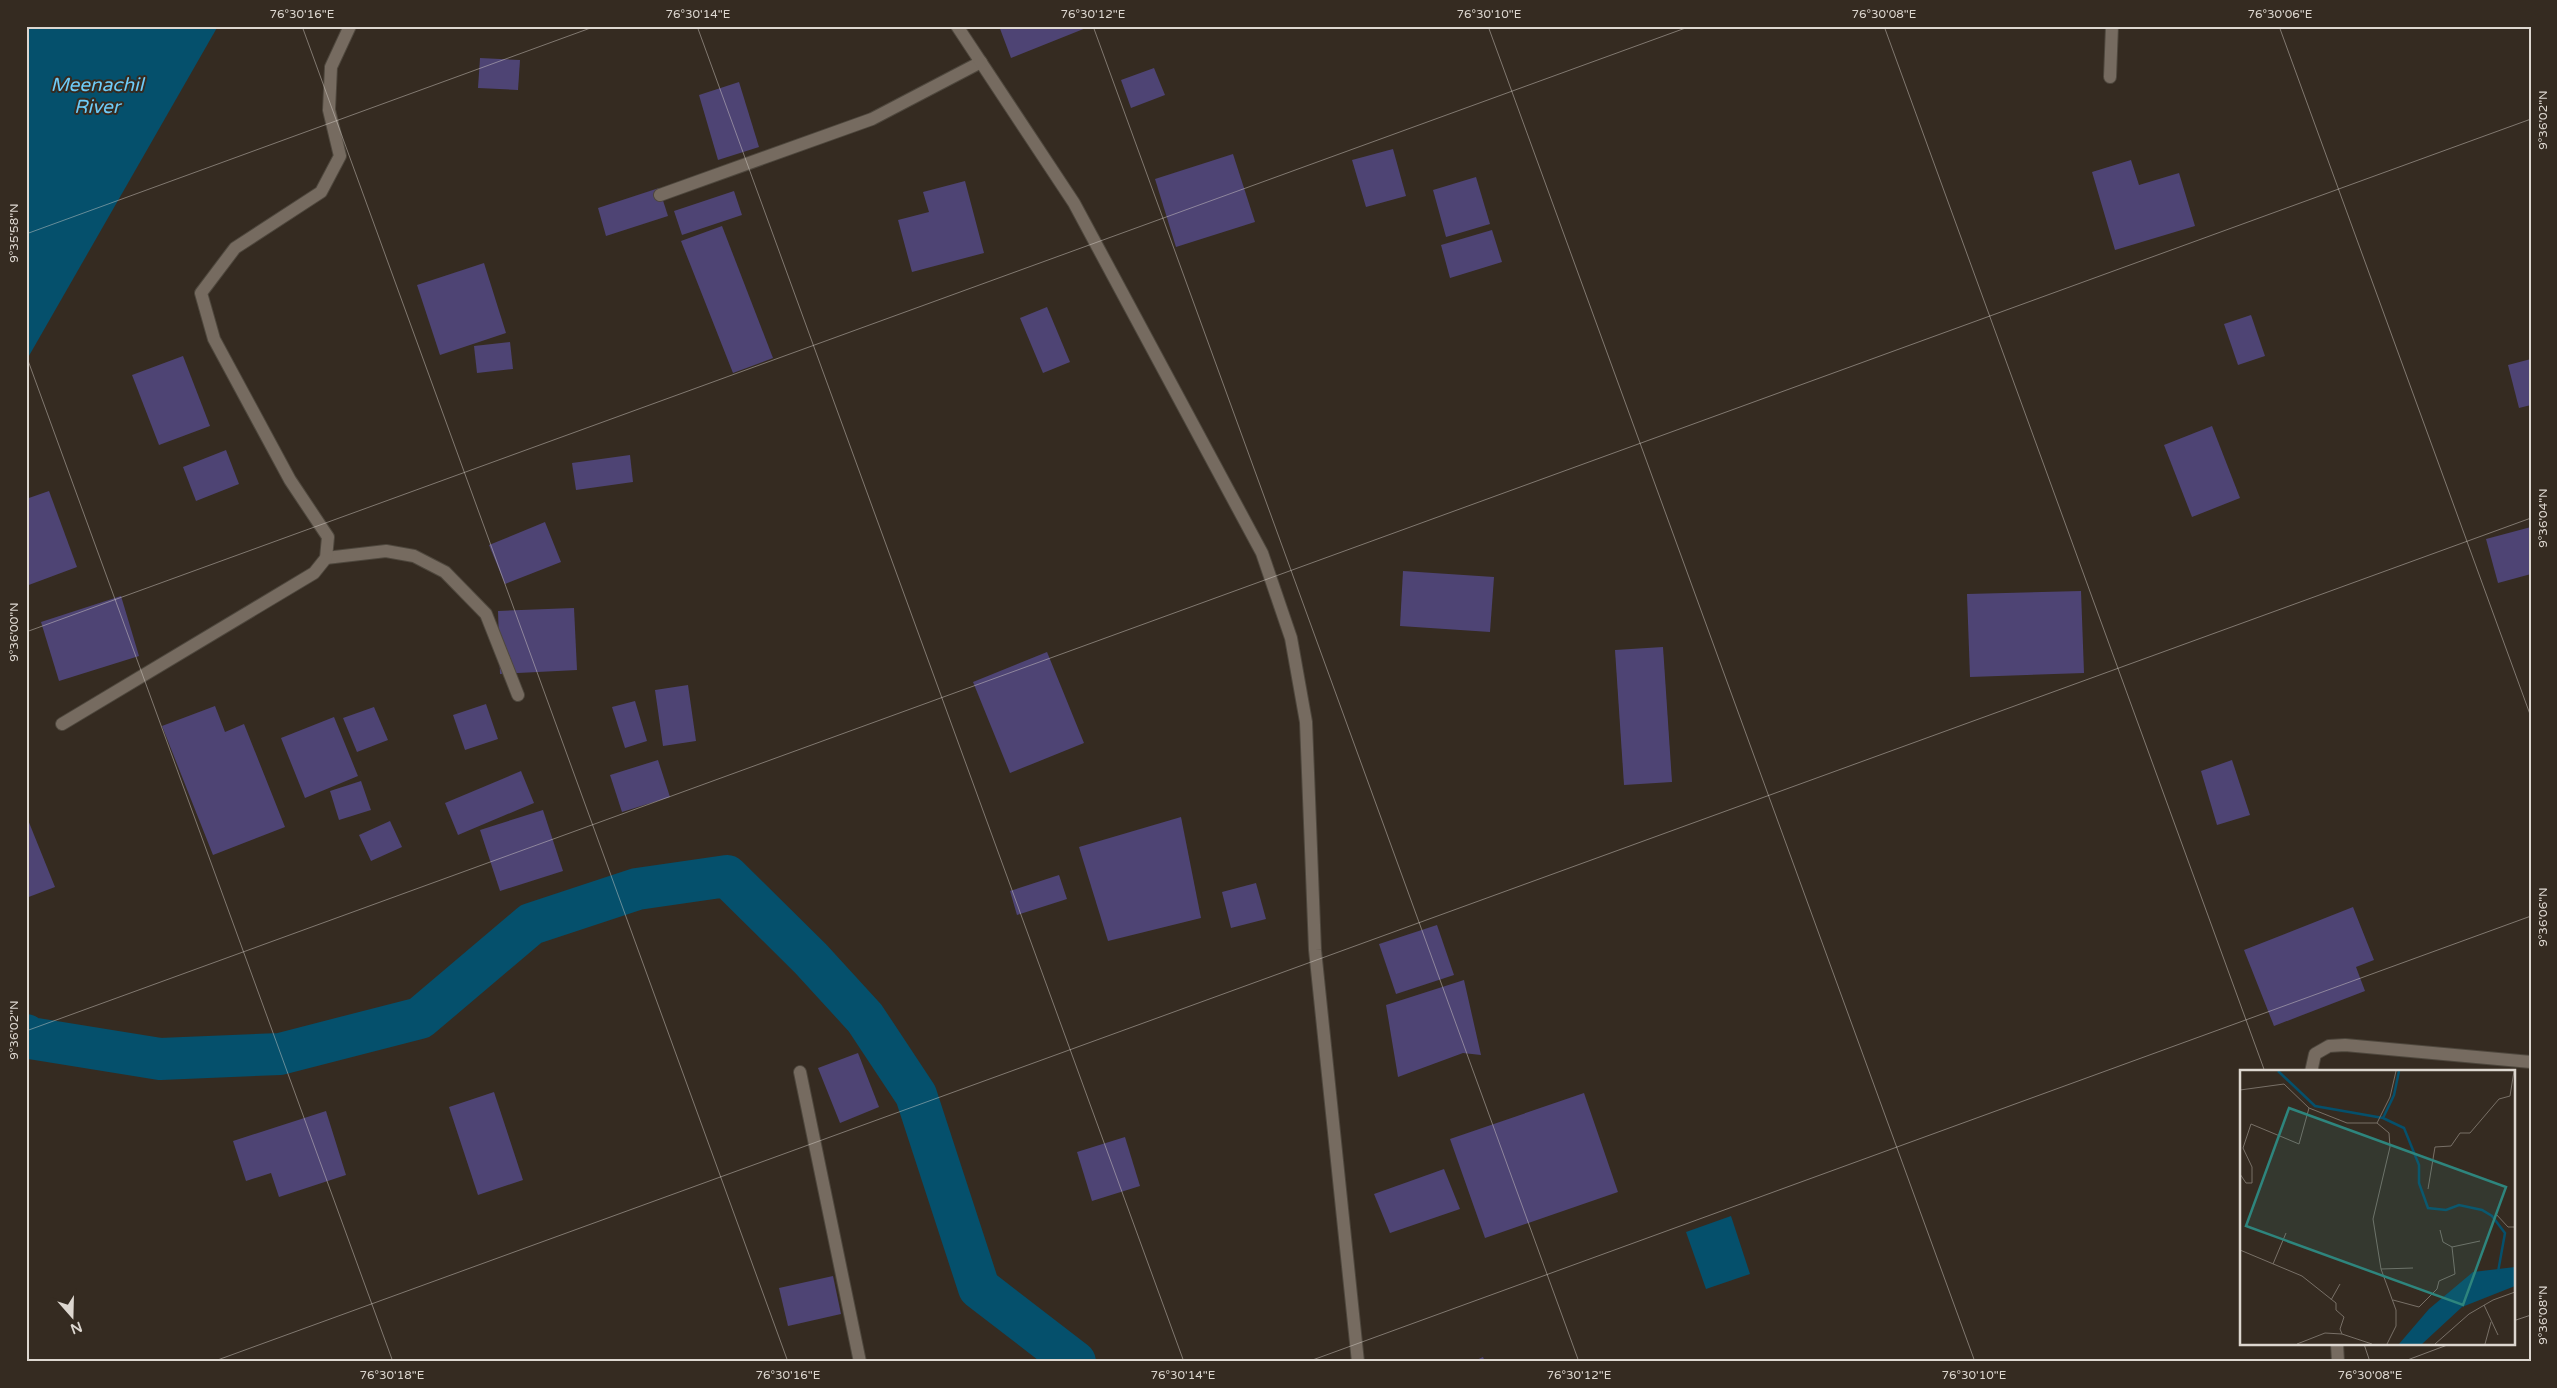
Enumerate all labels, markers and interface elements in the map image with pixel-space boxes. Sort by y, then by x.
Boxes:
text: 76°30'16"E [270,7,335,21]
text: 76°30'14"E [666,7,731,21]
text: 76°30'12"E [1061,7,1126,21]
text: 76°30'10"E [1457,7,1522,21]
text: 76°30'08"E [1852,7,1917,21]
text: 76°30'06"E [2248,7,2313,21]
water label: Meenachil River [50,74,146,118]
text: 9°36'02"N [2536,90,2550,150]
text: 9°35'58"N [7,203,21,263]
text: 9°36'04"N [2536,488,2550,548]
text: 9°36'00"N [7,602,21,662]
text: 9°36'06"N [2536,887,2550,947]
text: 9°36'02"N [7,1000,21,1060]
inset map [2240,1070,2514,1346]
text: 9°36'08"N [2536,1285,2550,1345]
north arrow [48,1290,98,1340]
text: N [68,1318,84,1338]
text: 76°30'18"E [360,1368,425,1382]
text: 76°30'16"E [756,1368,821,1382]
text: 76°30'14"E [1151,1368,1216,1382]
text: 76°30'12"E [1547,1368,1612,1382]
text: 76°30'10"E [1942,1368,2007,1382]
text: 76°30'08"E [2338,1368,2403,1382]

